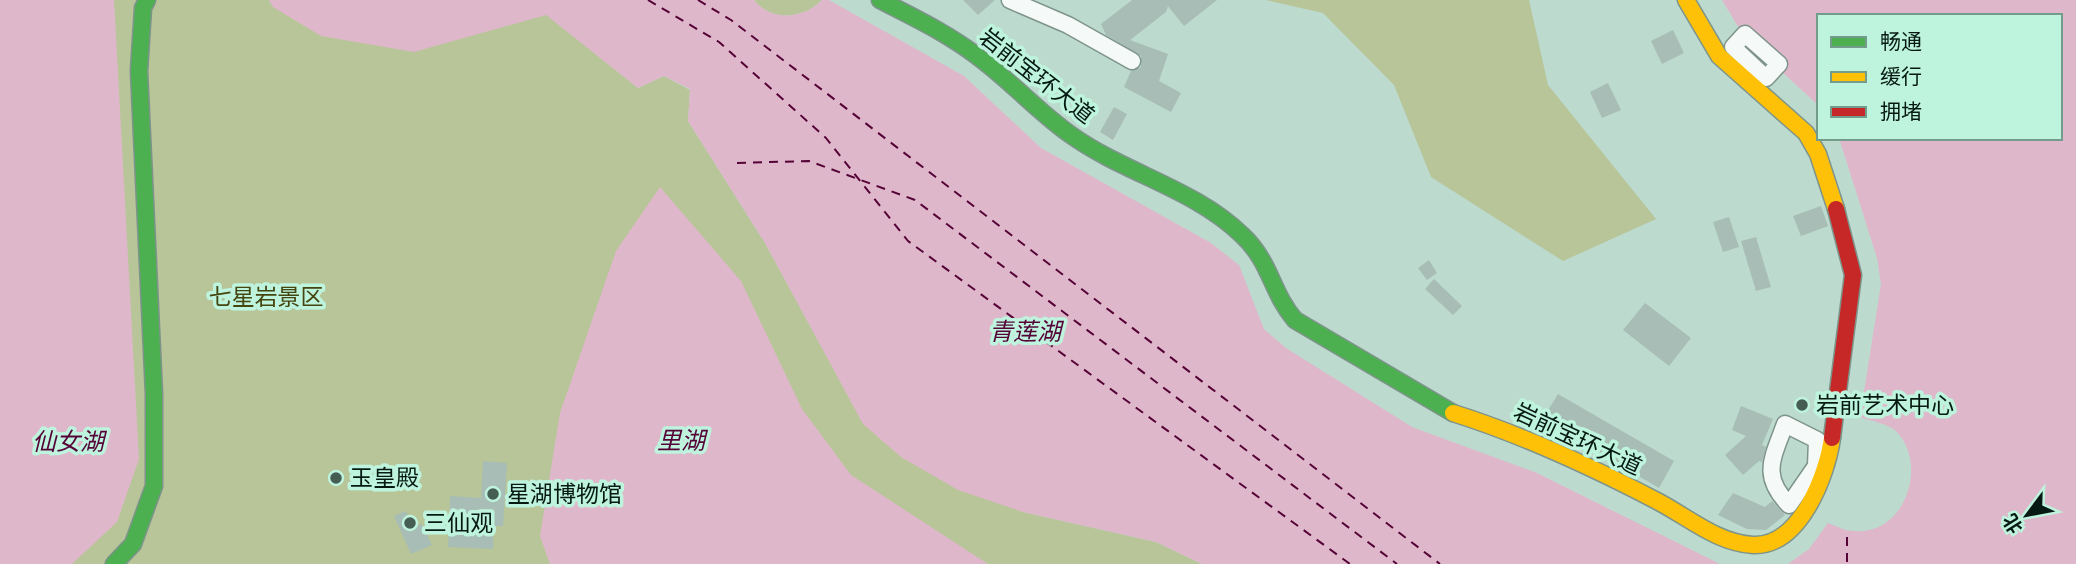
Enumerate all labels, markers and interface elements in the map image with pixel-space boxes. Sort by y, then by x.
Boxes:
legend [1817,14,2062,140]
street label: 岩前宝环大道 [975,22,1101,129]
text: 畅通 [1880,28,1922,53]
text: 缓行 [1880,63,1922,88]
text: 拥堵 [1880,98,1922,123]
park label: 七星岩景区 [209,282,324,310]
water label: 青莲湖 [989,316,1065,345]
place label: 岩前艺术中心 [1816,390,1954,418]
street label: 岩前宝环大道 [1510,396,1647,480]
marker: 岩前艺术中心 [1794,397,1810,413]
water label: 里湖 [657,425,709,454]
water label: 仙女湖 [32,426,108,455]
place label: 玉皇殿 [350,463,419,491]
marker: 玉皇殿 [328,470,344,486]
place label: 星湖博物馆 [507,479,622,507]
north arrow [1992,480,2062,550]
marker: 星湖博物馆 [485,486,501,502]
place label: 三仙观 [424,508,493,536]
text: 北 [1997,510,2027,538]
marker: 三仙观 [402,515,418,531]

